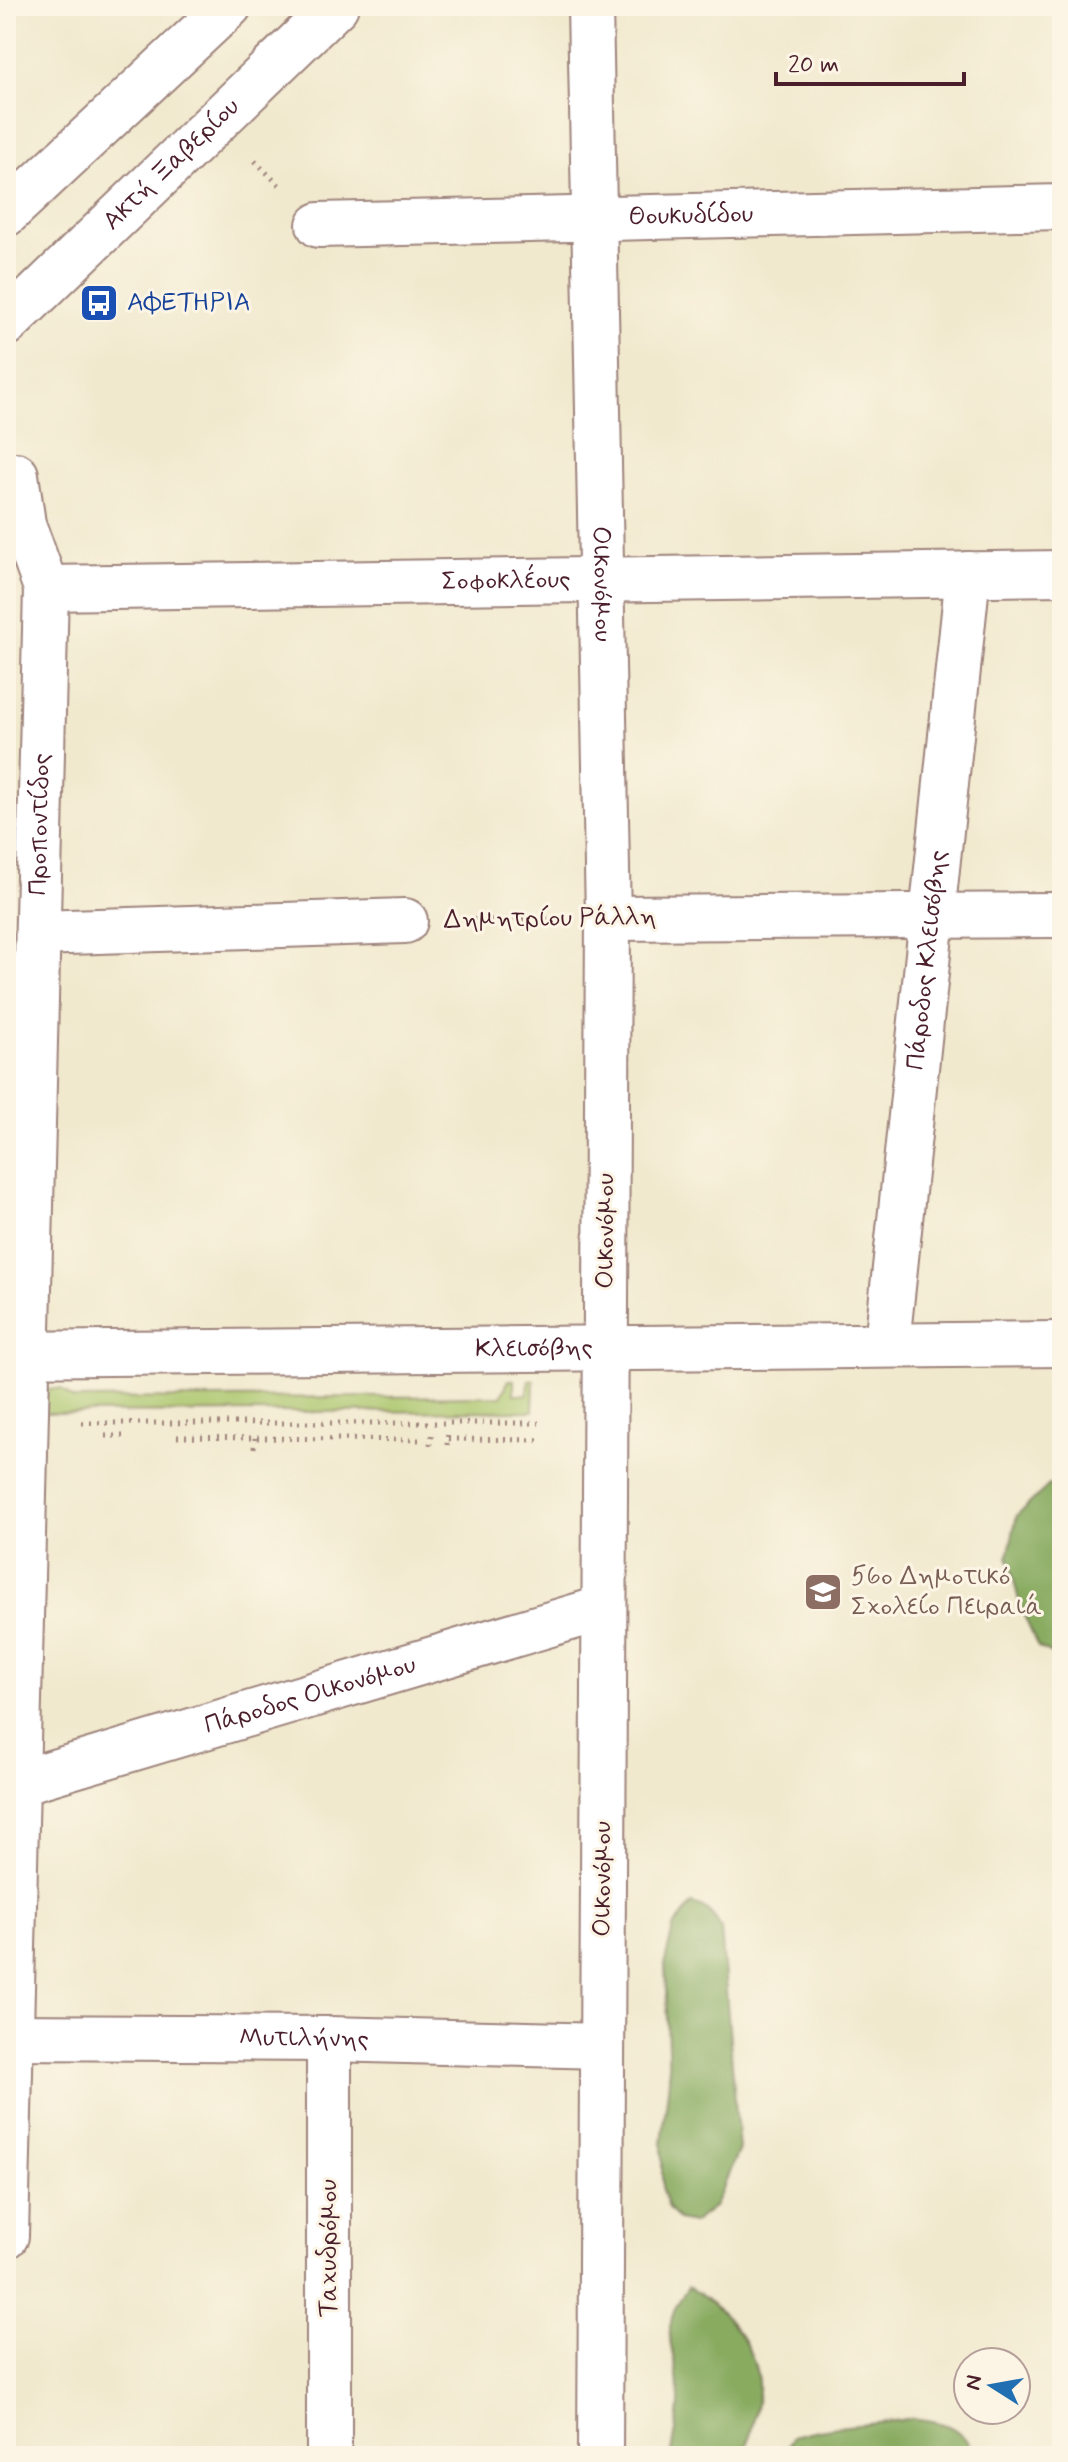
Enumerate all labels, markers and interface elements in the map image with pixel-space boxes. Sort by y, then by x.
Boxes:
scale bar [776,36,964,86]
text: 20 m [788,50,839,81]
street label: Ακτή Ξαβερίου [96,91,247,238]
street label: Θουκυδίδου [628,197,754,235]
bus stop icon: ΑΦΕΤΗΡΙΑ [78,282,120,324]
place label: ΑΦΕΤΗΡΙΑ [127,286,251,320]
street label: Οικονόμου [583,526,620,642]
street label: Σοφοκλέους [441,563,571,599]
street label: Προποντίδος [22,753,59,896]
street label: Πάροδος Κλεισόβης [899,849,956,1072]
street label: Δημητρίου Ράλλη [443,900,657,938]
street label: Οικονόμου [589,1173,623,1289]
street label: Κλεισόβης [475,1331,593,1367]
place label: 56ο Δημοτικό Σχολείο Πειραιά [851,1560,1042,1624]
school or university icon: 56ο Δημοτικό Σχολείο Πειραιά [802,1571,844,1613]
street label: Πάροδος Οικονόμου [200,1648,420,1743]
street label: Οικονόμου [586,1821,620,1937]
street label: Μυτιλήνης [239,2021,369,2057]
street label: Ταχυδρόμου [312,2179,346,2317]
north arrow [952,2346,1032,2426]
text: N [959,2373,989,2392]

